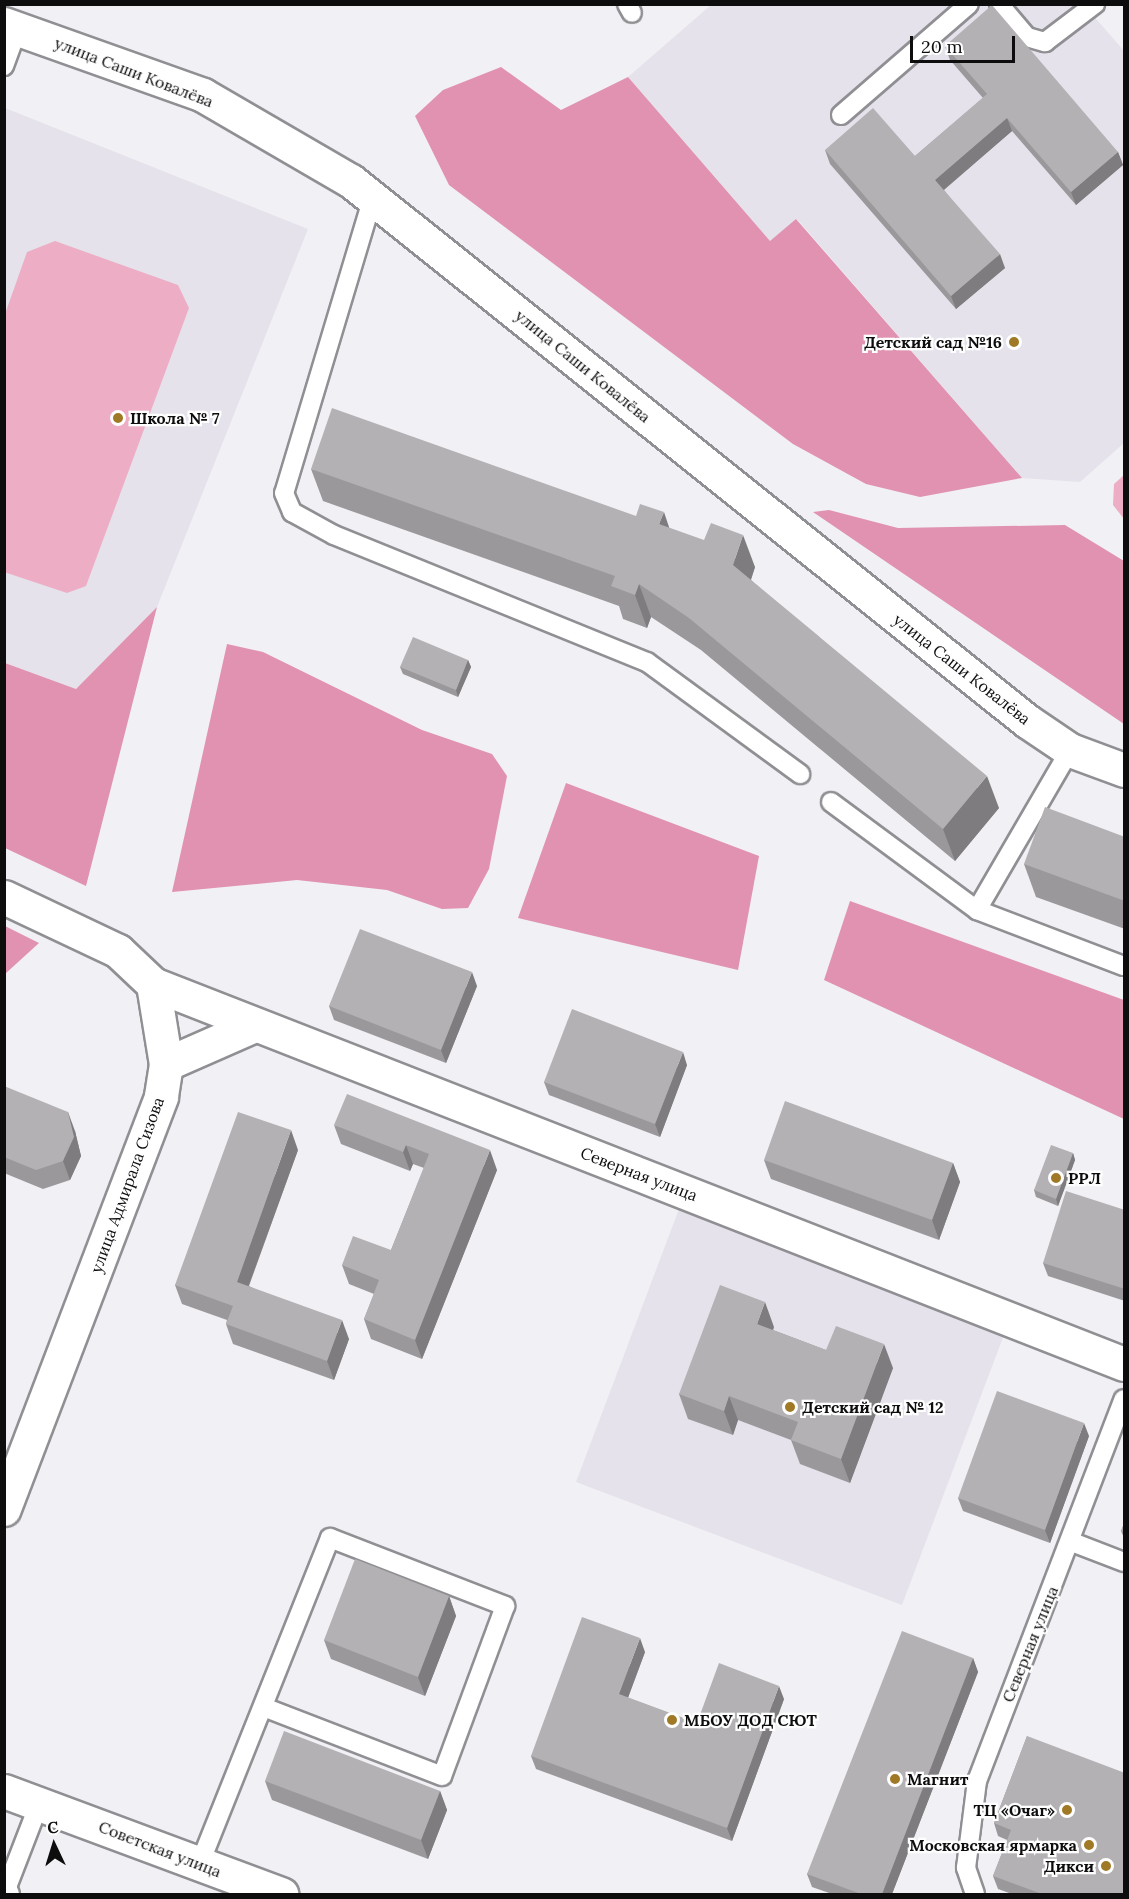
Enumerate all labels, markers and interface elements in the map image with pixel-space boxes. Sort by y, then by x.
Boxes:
scale bar [913,24,1018,62]
street label: улица Саши Ковалёва [52,33,216,111]
text: 20 m [921,35,963,58]
street label: улица Саши Ковалёва [511,306,655,426]
place label: Детский сад №16 [864,332,1002,352]
marker: Детский сад №16 [1007,335,1021,349]
place label: Школа № 7 [130,408,219,428]
marker: Школа № 7 [111,411,125,425]
street label: улица Саши Ковалёва [890,610,1034,728]
street label: улица Адмирала Сизова [86,1094,168,1276]
street label: Северная улица [578,1143,700,1205]
place label: РРЛ [1068,1168,1101,1188]
marker: РРЛ [1049,1171,1063,1185]
place label: Детский сад № 12 [802,1397,944,1417]
marker: Детский сад № 12 [783,1400,797,1414]
street label: Северная улица [998,1583,1062,1705]
place label: МБОУ ДОД СЮТ [684,1710,817,1730]
marker: МБОУ ДОД СЮТ [665,1713,679,1727]
place label: Магнит [907,1769,968,1789]
marker: Магнит [888,1772,902,1786]
place label: ТЦ «Очаг» [973,1800,1055,1820]
marker: ТЦ «Очаг» [1060,1803,1074,1817]
north arrow [24,1815,84,1875]
text: С [47,1817,59,1837]
street label: Советская улица [96,1817,224,1881]
place label: Московская ярмарка [909,1835,1077,1855]
marker: Московская ярмарка [1082,1838,1096,1852]
place label: Дикси [1044,1856,1094,1876]
marker: Дикси [1099,1859,1113,1873]

